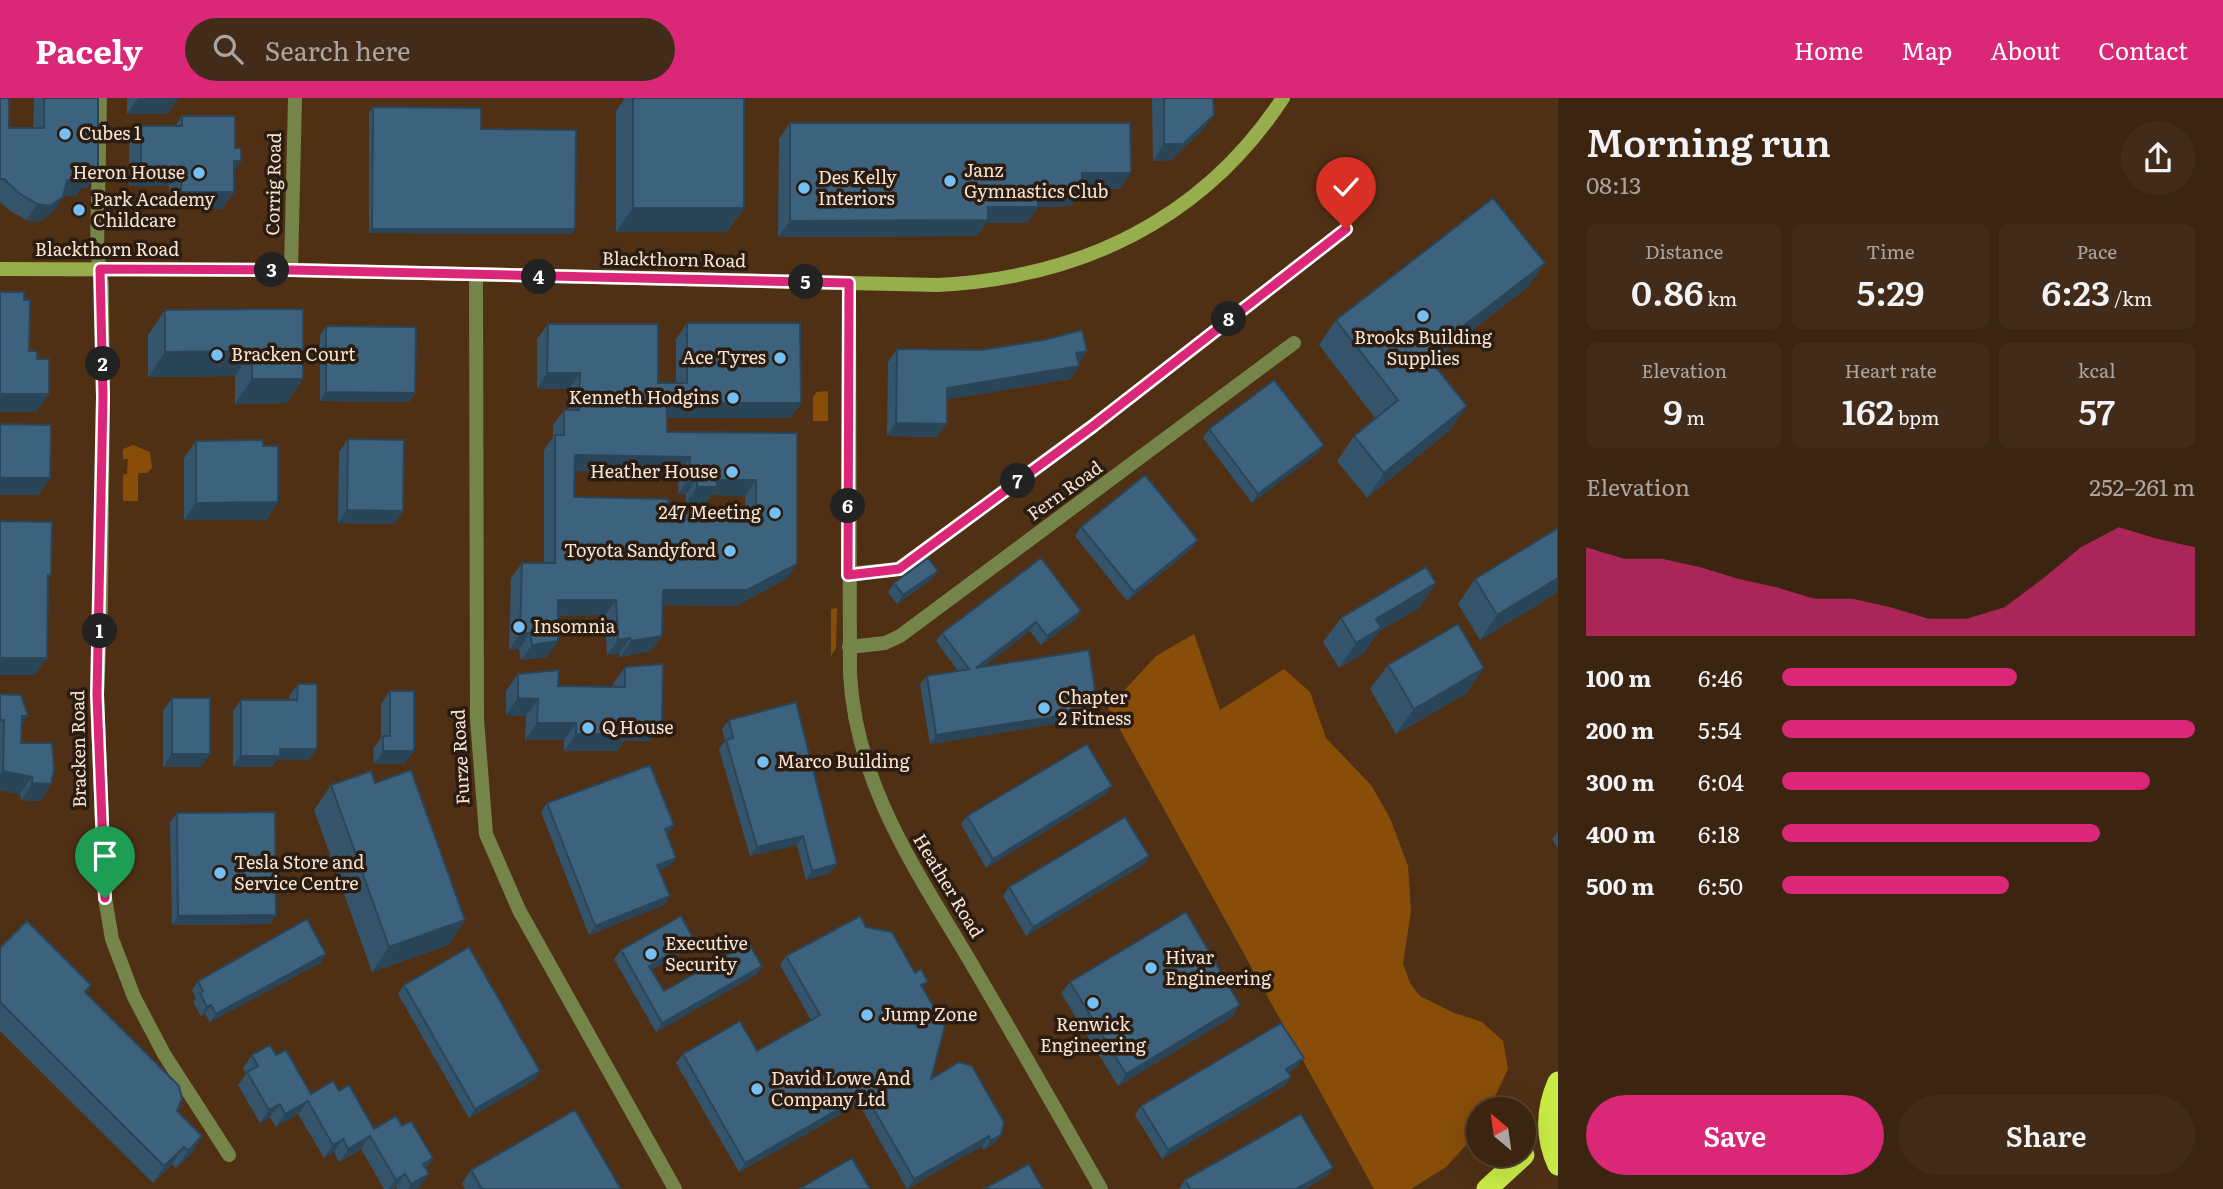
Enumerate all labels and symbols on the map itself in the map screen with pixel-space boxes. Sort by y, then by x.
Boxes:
place label: Cubes 1 [79,119,141,146]
marker: Cubes 1 [57,126,73,142]
street label: Corrig Road [258,132,287,236]
place label: Janz Gymnastics Club [964,156,1108,204]
pin [1316,157,1376,229]
place label: Heron House [72,158,185,185]
place label: Des Kelly Interiors [818,163,897,211]
marker: Heron House [191,165,207,181]
marker: Janz Gymnastics Club [942,173,958,189]
marker: Des Kelly Interiors [796,180,812,196]
place label: Park Academy Childcare [93,185,215,233]
marker: Park Academy Childcare [71,202,87,218]
street label: Blackthorn Road [35,235,179,262]
street label: Blackthorn Road [602,244,746,273]
pin: 3 [254,252,290,288]
pin: 4 [522,260,556,294]
pin: 5 [788,264,824,300]
pin: 8 [1212,302,1246,336]
marker: Brooks Building Supplies [1415,308,1431,324]
place label: Brooks Building Supplies [1354,323,1493,371]
place label: Bracken Court [231,340,356,367]
place label: Ace Tyres [682,343,766,370]
pin: 2 [86,346,120,382]
marker: Bracken Court [209,347,225,363]
marker: Ace Tyres [772,350,788,366]
place label: Kenneth Hodgins [569,383,719,410]
marker: Kenneth Hodgins [725,390,741,406]
street label: Fern Road [1021,453,1107,526]
place label: Heather House [590,457,718,484]
marker: Heather House [724,464,740,480]
pin: 7 [1000,464,1036,498]
pin: 6 [830,488,866,524]
place label: 247 Meeting [659,498,762,525]
marker: 247 Meeting [767,505,783,521]
place label: Toyota Sandyford [564,536,716,563]
marker: Toyota Sandyford [722,543,738,559]
place label: Insomnia [533,612,616,639]
pin: 1 [82,614,118,648]
marker: Insomnia [511,619,527,635]
place label: Chapter 2 Fitness [1058,683,1131,731]
street label: Bracken Road [63,690,92,808]
marker: Chapter 2 Fitness [1036,700,1052,716]
street label: Furze Road [444,708,475,806]
place label: Q House [602,713,674,740]
marker: Q House [580,720,596,736]
place label: Marco Building [777,747,911,774]
marker: Marco Building [755,754,771,770]
pin [75,826,135,898]
street label: Heather Road [907,828,991,943]
place label: Tesla Store and Service Centre [234,848,364,896]
marker: Tesla Store and Service Centre [212,865,228,881]
place label: Executive Security [665,929,748,977]
place label: Hivar Engineering [1165,943,1272,991]
marker: Executive Security [643,946,659,962]
marker: Hivar Engineering [1143,960,1159,976]
marker: Renwick Engineering [1085,995,1101,1011]
place label: Jump Zone [881,1000,977,1027]
marker: Jump Zone [859,1007,875,1023]
place label: Renwick Engineering [1040,1010,1147,1058]
place label: David Lowe And Company Ltd [771,1064,911,1112]
marker: David Lowe And Company Ltd [749,1081,765,1097]
north arrow [1466,1097,1536,1167]

